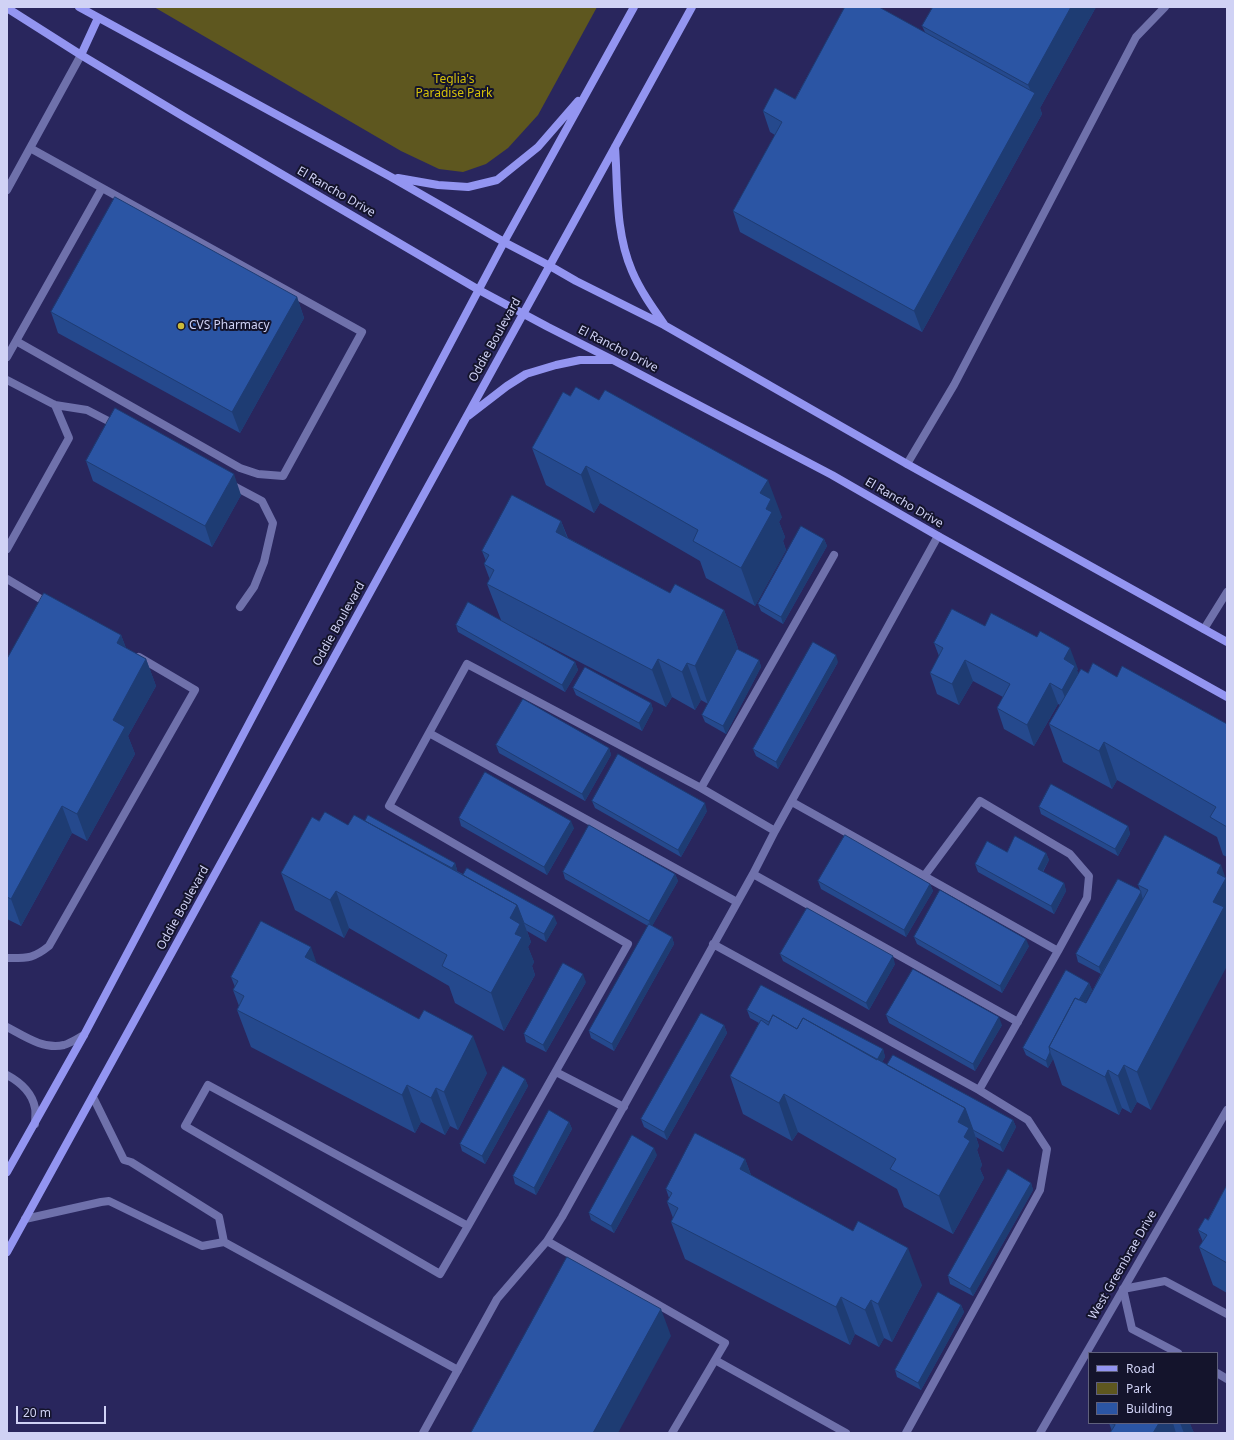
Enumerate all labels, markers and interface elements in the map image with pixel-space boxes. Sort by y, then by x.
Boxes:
park label: Teglia's Paradise Park [416,73,492,101]
street label: El Rancho Drive [294,164,378,220]
street label: Oddie Boulevard [466,295,524,385]
place label: CVS Pharmacy [189,319,270,333]
marker: CVS Pharmacy [176,321,186,331]
street label: El Rancho Drive [576,323,660,375]
street label: El Rancho Drive [862,475,946,531]
street label: Oddie Boulevard [310,579,368,669]
street label: Oddie Boulevard [154,863,212,953]
street label: West Greenbrae Drive [1086,1208,1160,1322]
legend [1088,1352,1218,1424]
text: Road [1126,1360,1155,1377]
text: Park [1126,1380,1151,1397]
scale bar [18,1398,108,1424]
text: Building [1126,1400,1173,1417]
text: 20 m [23,1404,51,1421]

